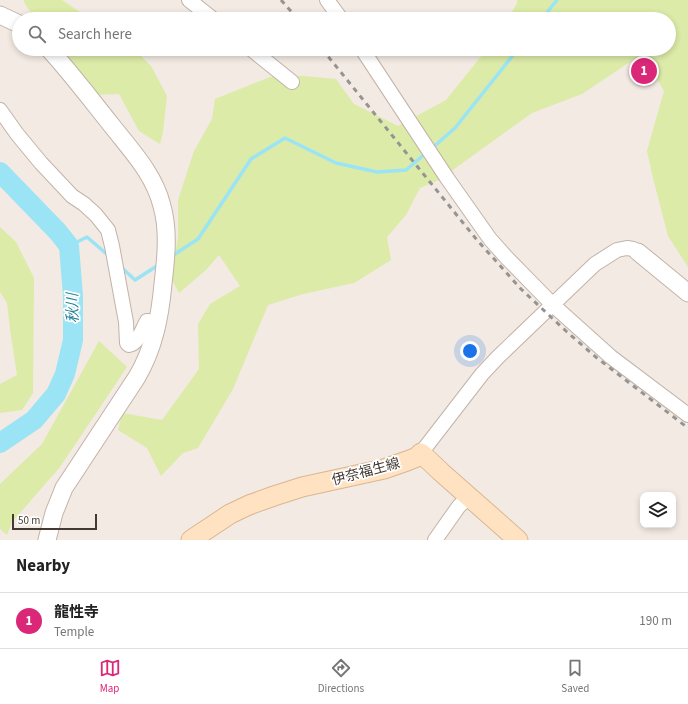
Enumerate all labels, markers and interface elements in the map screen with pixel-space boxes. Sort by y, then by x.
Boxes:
search box [12,12,676,56]
icon: search [26,23,48,45]
text: Search here [58,24,132,45]
pin: 1 [631,56,657,86]
water label: 秋川 [62,291,84,323]
your location [460,341,480,361]
street label: 伊奈福生線 [330,453,402,491]
map controls [640,492,676,528]
button: layers [640,492,676,528]
scale bar [12,512,97,531]
text: 50 m [18,513,40,528]
text: Nearby [16,554,70,578]
text: 龍性寺 [54,602,99,623]
text: 1 [26,612,32,630]
text: 190 m [639,612,672,630]
text: Temple [54,623,94,641]
tab: Map [99,657,121,696]
tab: Directions [318,657,364,696]
tab: Saved [561,657,589,696]

